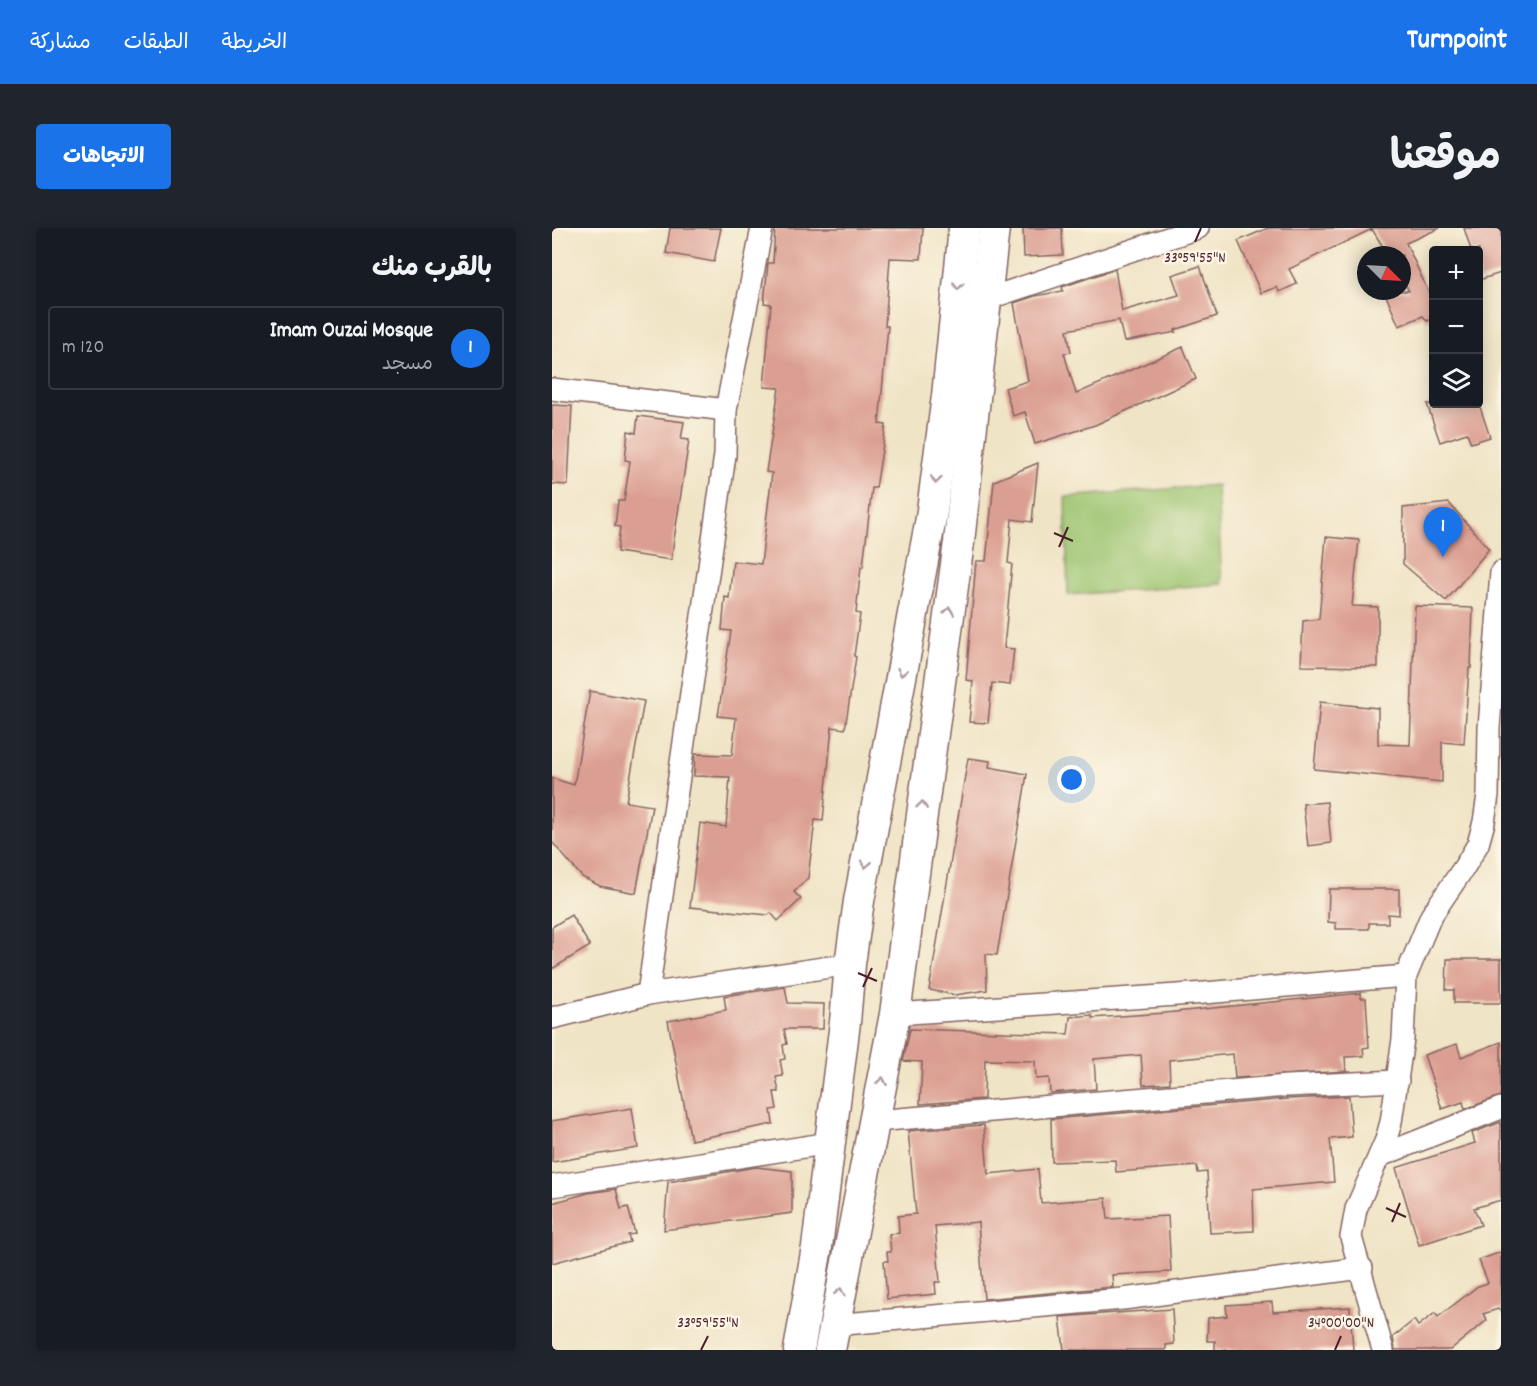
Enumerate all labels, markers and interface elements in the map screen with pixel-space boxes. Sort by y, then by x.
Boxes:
text: Turnpoint [1407,22,1507,62]
text: مشاركة [30,29,91,59]
text: الطبقات [124,29,189,59]
text: الخريطة [222,29,287,59]
button: الاتجاهات [36,124,171,189]
text: موقعنا [1390,130,1501,190]
north arrow [1357,246,1411,300]
map controls [1429,246,1483,408]
button: + [1429,246,1483,300]
text: 33°59'55"N [1164,248,1226,270]
text: بالقرب منك [372,251,492,288]
one-way arrow [952,282,965,291]
button: − [1429,300,1483,354]
text: Imam Ouzai Mosque [270,316,433,347]
text: 120 m [62,334,104,362]
text: 1 [468,334,473,362]
text: مسجد [382,351,433,379]
button: layers [1429,354,1483,408]
one-way arrow [930,475,943,485]
pin: 1 [1424,508,1462,557]
one-way arrow [942,607,954,616]
one-way arrow [896,667,909,677]
your location [1057,765,1086,794]
one-way arrow [916,800,928,809]
one-way arrow [860,858,873,868]
one-way arrow [875,1076,888,1086]
one-way arrow [833,1288,846,1298]
text: 33°59'55"N [677,1313,739,1335]
text: 34°00'00"N [1308,1313,1374,1335]

